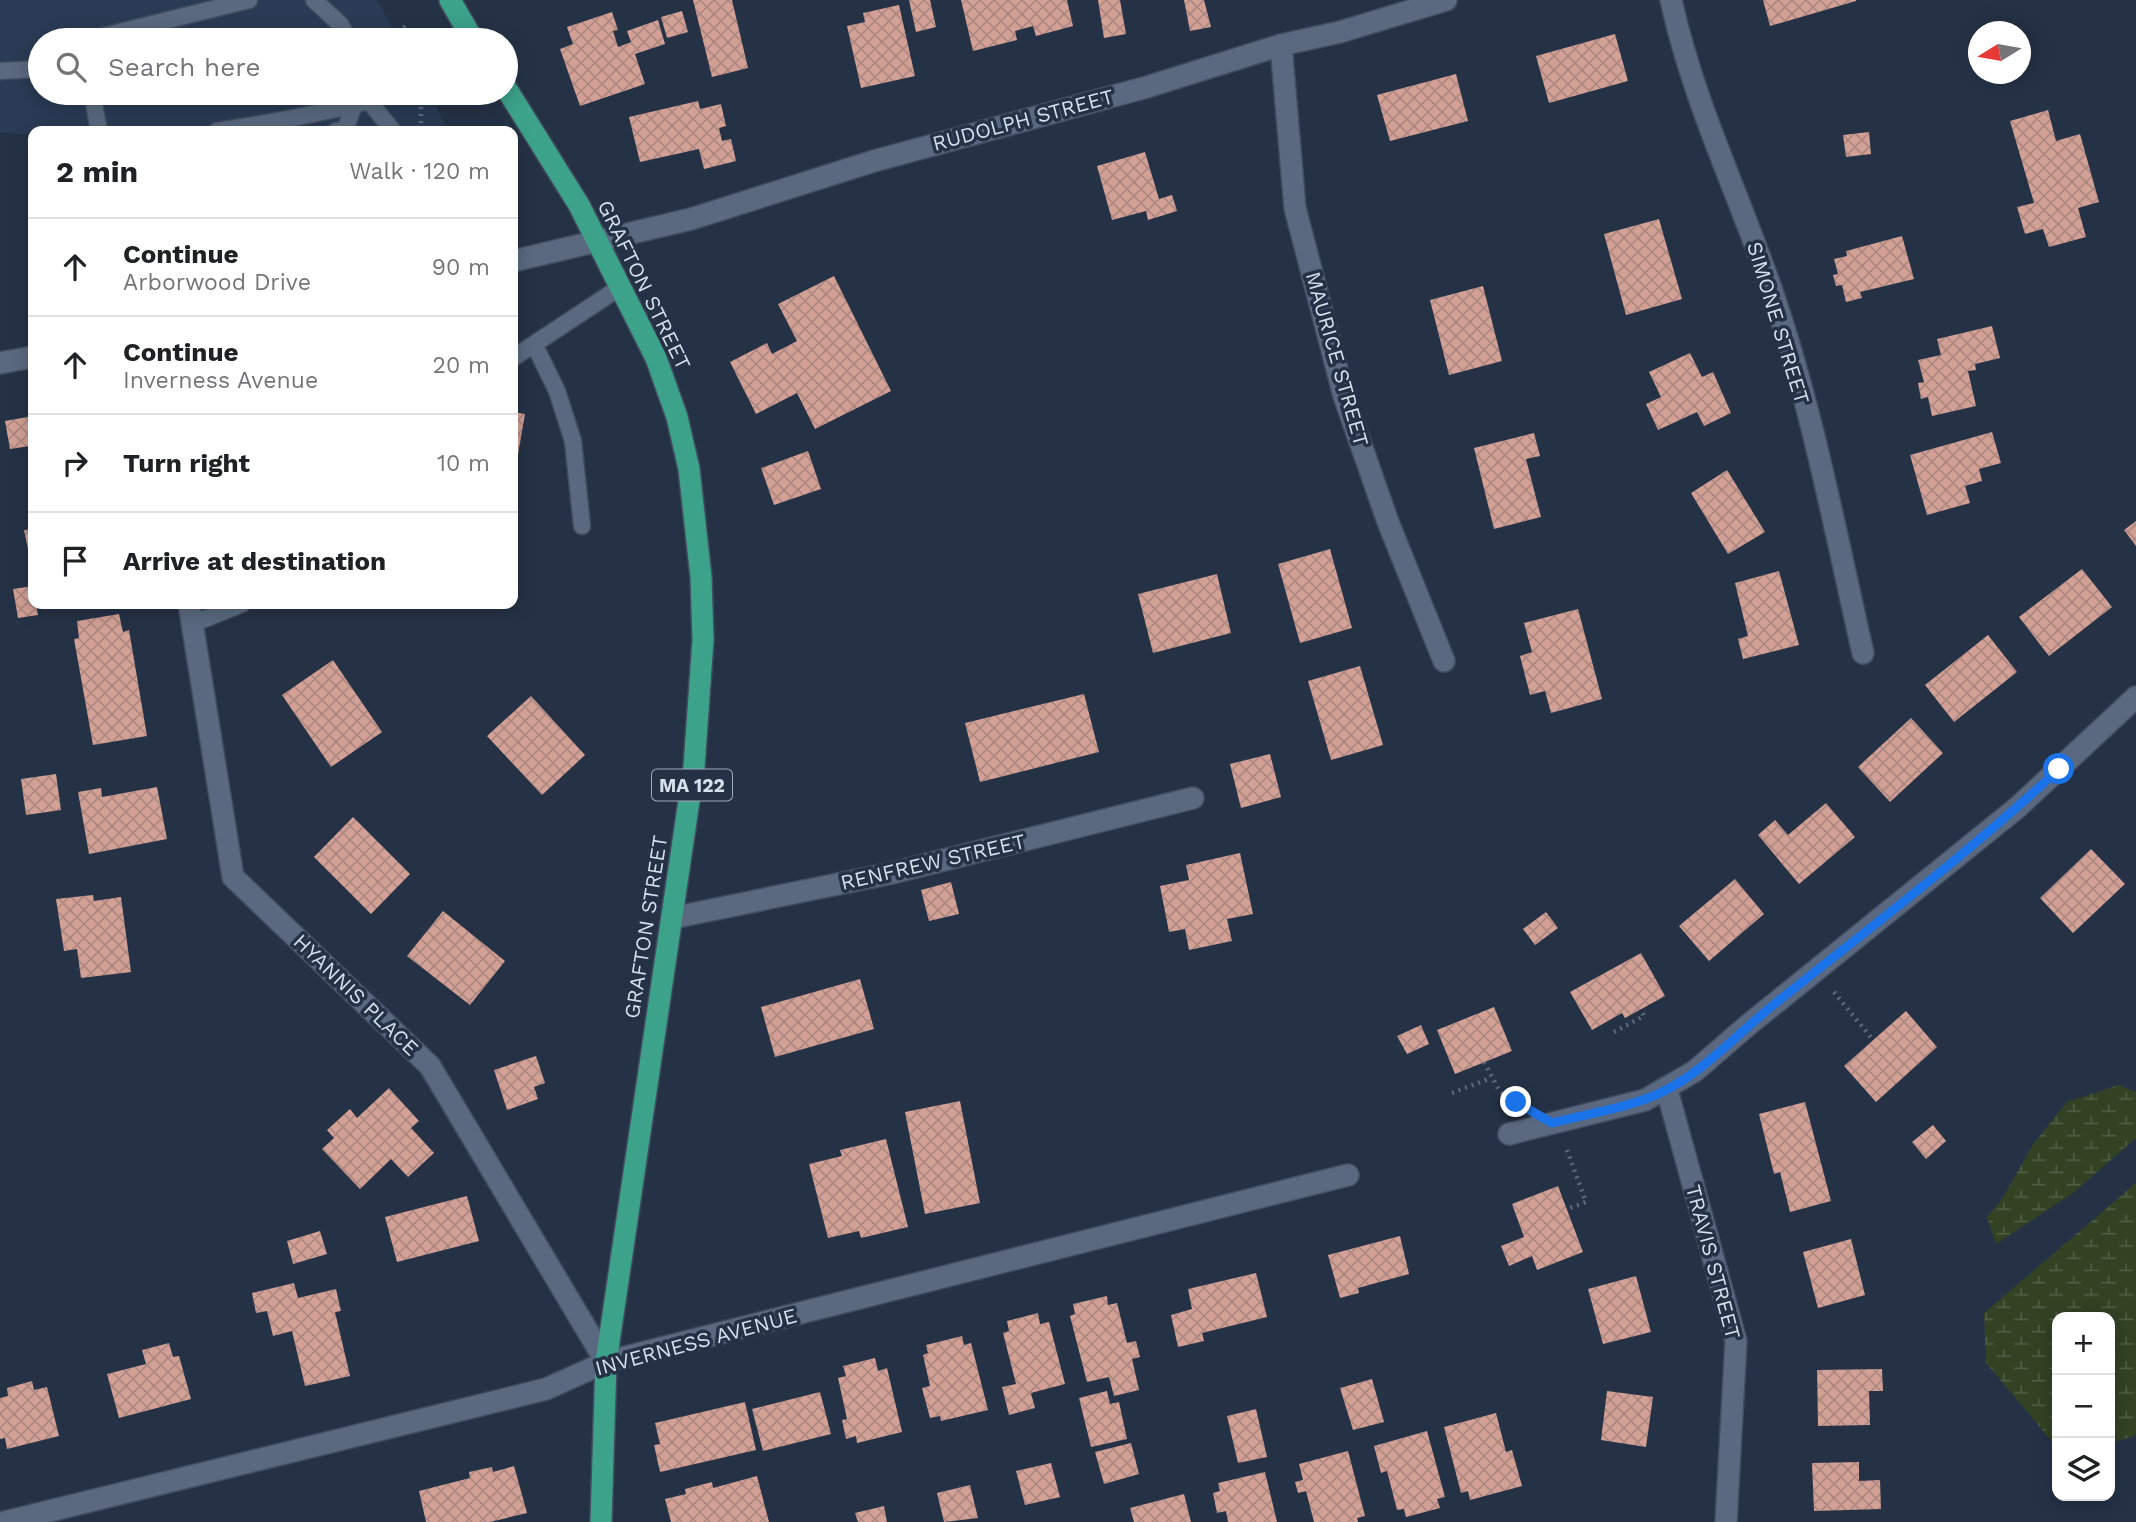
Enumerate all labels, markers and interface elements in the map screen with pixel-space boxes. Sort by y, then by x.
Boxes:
north arrow [1968,21,2031,84]
search box [28,28,518,105]
icon: search [52,48,90,86]
text: Search here [108,52,260,82]
street label: RUDOLPH STREET [930,83,1117,156]
text: 2 min [56,154,138,189]
text: Walk · 120 m [349,158,490,185]
street label: GRAFTON STREET [593,196,696,374]
text: Continue [123,239,239,269]
street label: SIMONE STREET [1742,239,1815,407]
icon: ahead [56,248,94,286]
text: 90 m [432,254,490,281]
text: Arborwood Drive [123,269,311,296]
street label: MAURICE STREET [1301,269,1374,449]
text: Continue [123,337,239,367]
icon: ahead [56,346,94,384]
text: 20 m [433,352,490,379]
text: Inverness Avenue [123,367,318,394]
icon: right [56,444,94,482]
text: Turn right [123,448,250,478]
text: 10 m [437,450,490,477]
icon: arrive [56,542,94,580]
text: Arrive at destination [123,546,386,576]
route start [2043,753,2074,784]
road number: MA 122 [652,770,732,800]
street label: RENFREW STREET [838,828,1028,895]
street label: GRAFTON STREET [619,833,672,1020]
street label: HYANNIS PLACE [289,929,424,1061]
route end [1500,1086,1531,1117]
street label: TRAVIS STREET [1681,1182,1746,1342]
street label: INVERNESS AVENUE [592,1303,800,1381]
map controls [2052,1312,2115,1501]
button: + [2052,1312,2115,1375]
button: − [2052,1375,2115,1438]
button: layers [2052,1438,2115,1501]

